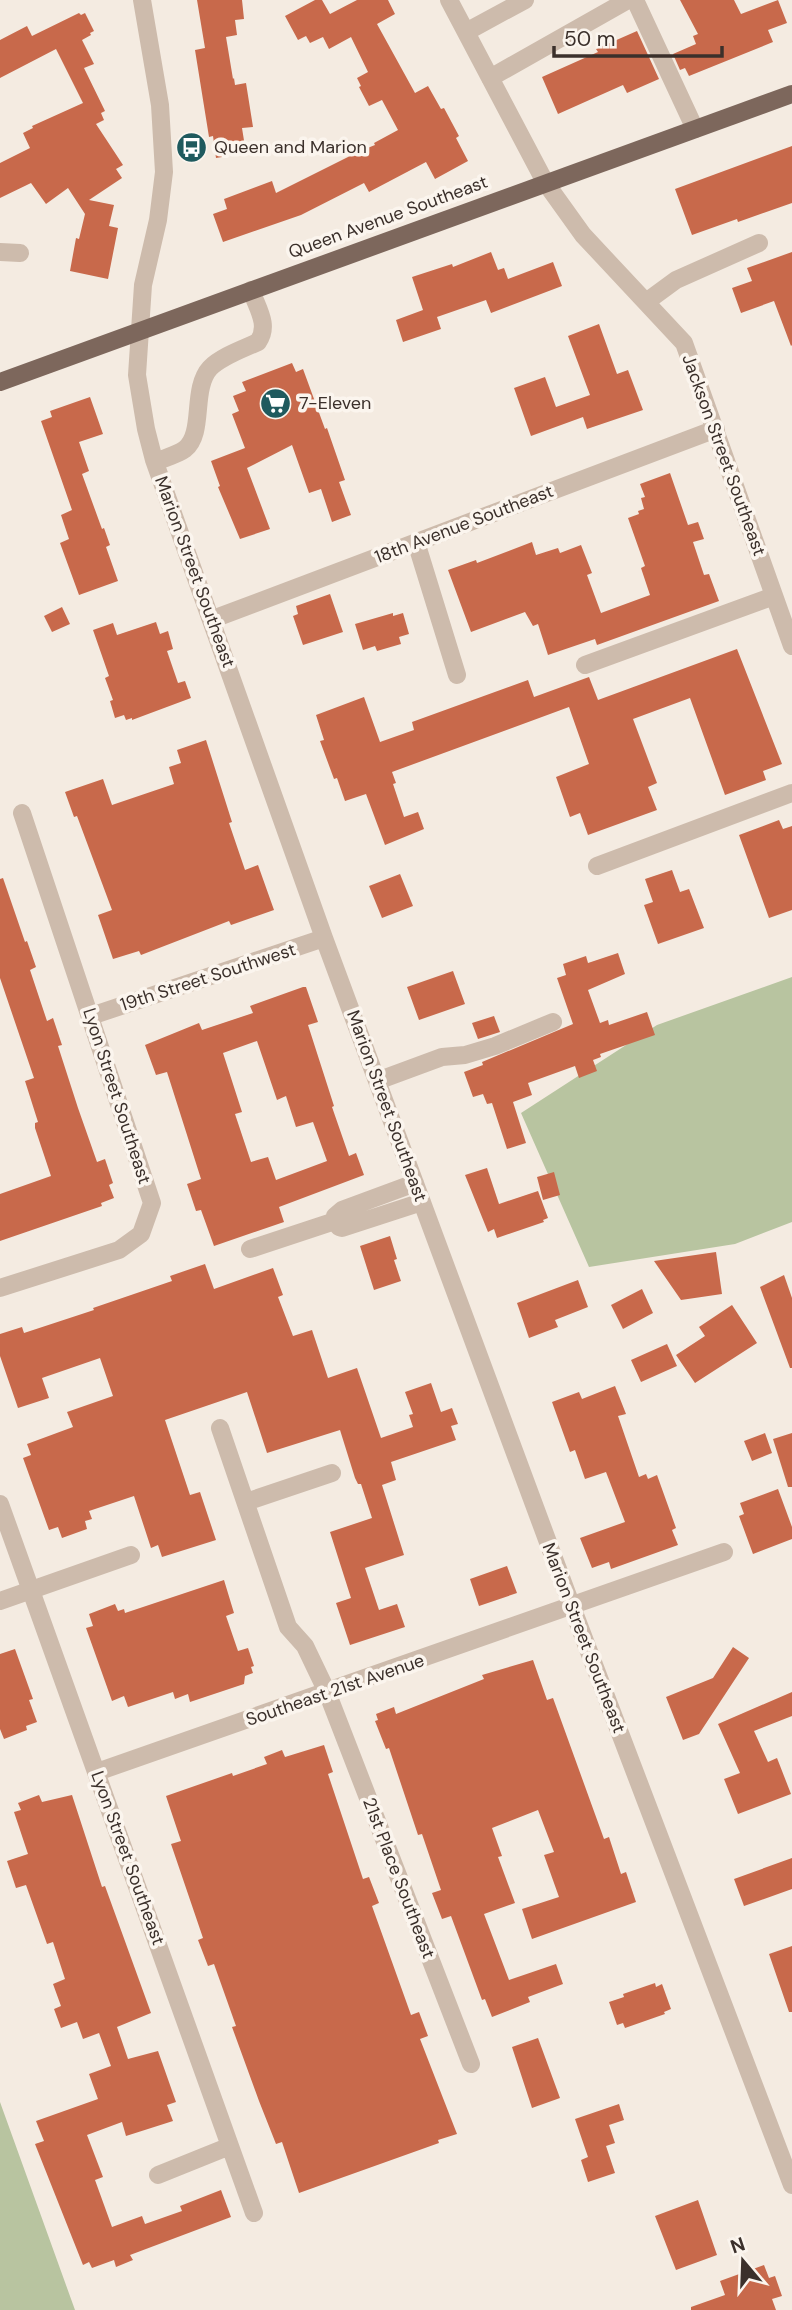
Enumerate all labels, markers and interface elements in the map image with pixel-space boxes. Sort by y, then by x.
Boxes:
scale bar [554,14,722,58]
text: 50 m [564,25,615,53]
bus stop icon: Queen and Marion [174,130,208,164]
place label: Queen and Marion [214,135,367,159]
street label: Queen Avenue Southeast [285,170,491,264]
street label: Jackson Street Southeast [676,351,772,559]
supermarket icon: 7-Eleven [259,386,293,420]
place label: 7-Eleven [299,391,371,415]
street label: Marion Street Southeast [149,473,241,671]
street label: 18th Avenue Southeast [371,479,557,569]
street label: 19th Street Southwest [117,937,299,1017]
street label: Lyon Street Southeast [77,1005,157,1187]
street label: Marion Street Southeast [341,1007,433,1205]
street label: Marion Street Southeast [537,1539,631,1737]
street label: Southeast 21st Avenue [243,1648,427,1732]
street label: Lyon Street Southeast [85,1768,171,1948]
street label: 21st Place Southeast [357,1794,441,1962]
north arrow [708,2226,778,2296]
text: N [727,2231,748,2259]

